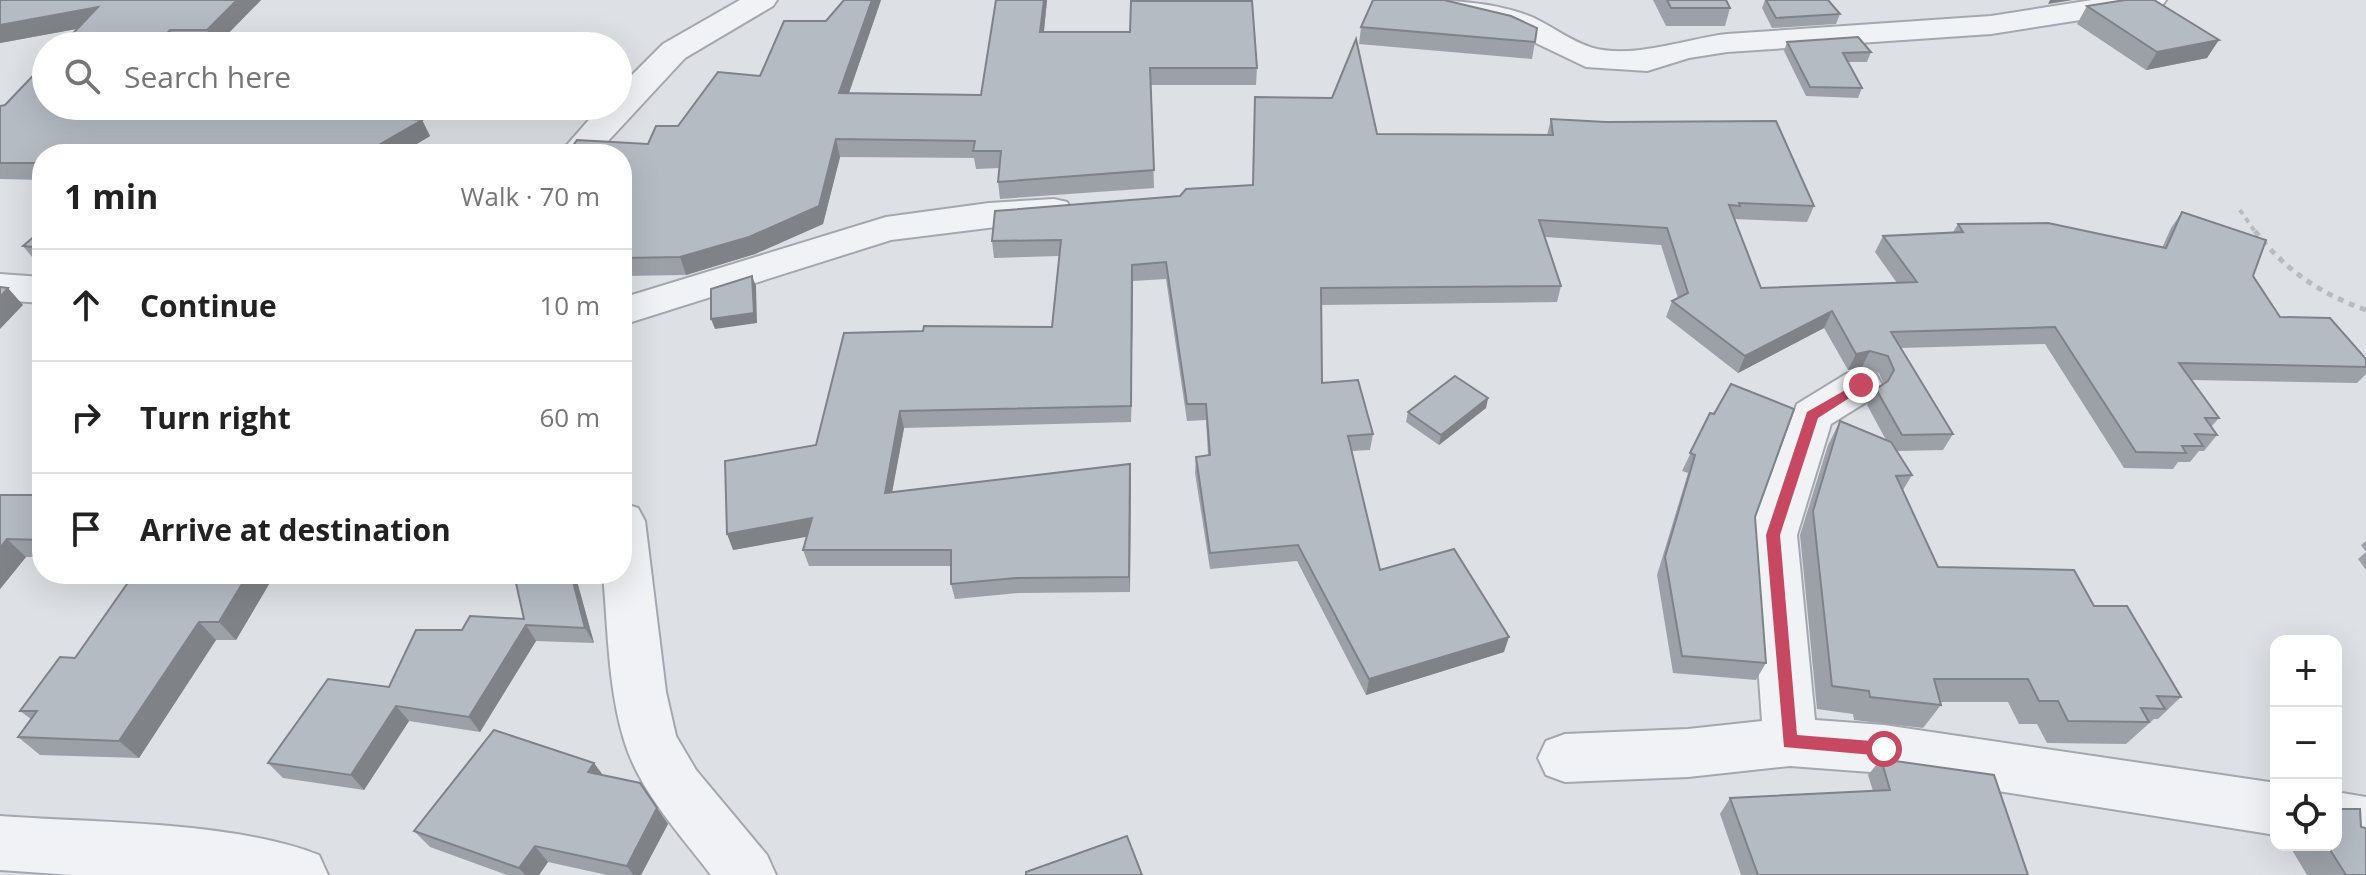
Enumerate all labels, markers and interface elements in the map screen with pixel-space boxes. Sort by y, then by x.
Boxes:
search box [32,32,632,120]
icon: search [60,54,104,98]
text: Search here [124,56,291,97]
text: 1 min [64,173,158,219]
text: Walk · 70 m [460,178,600,214]
icon: ahead [64,283,108,327]
text: Continue [140,285,277,326]
text: 10 m [539,287,600,323]
route end [1843,367,1879,403]
icon: right [64,395,108,439]
text: Turn right [140,397,291,438]
text: 60 m [539,399,600,435]
icon: arrive [64,507,108,551]
text: Arrive at destination [140,509,451,550]
map controls [2270,635,2342,851]
button: + [2270,635,2342,707]
button: − [2270,707,2342,779]
route start [1866,731,1902,767]
button: locate [2270,779,2342,851]

